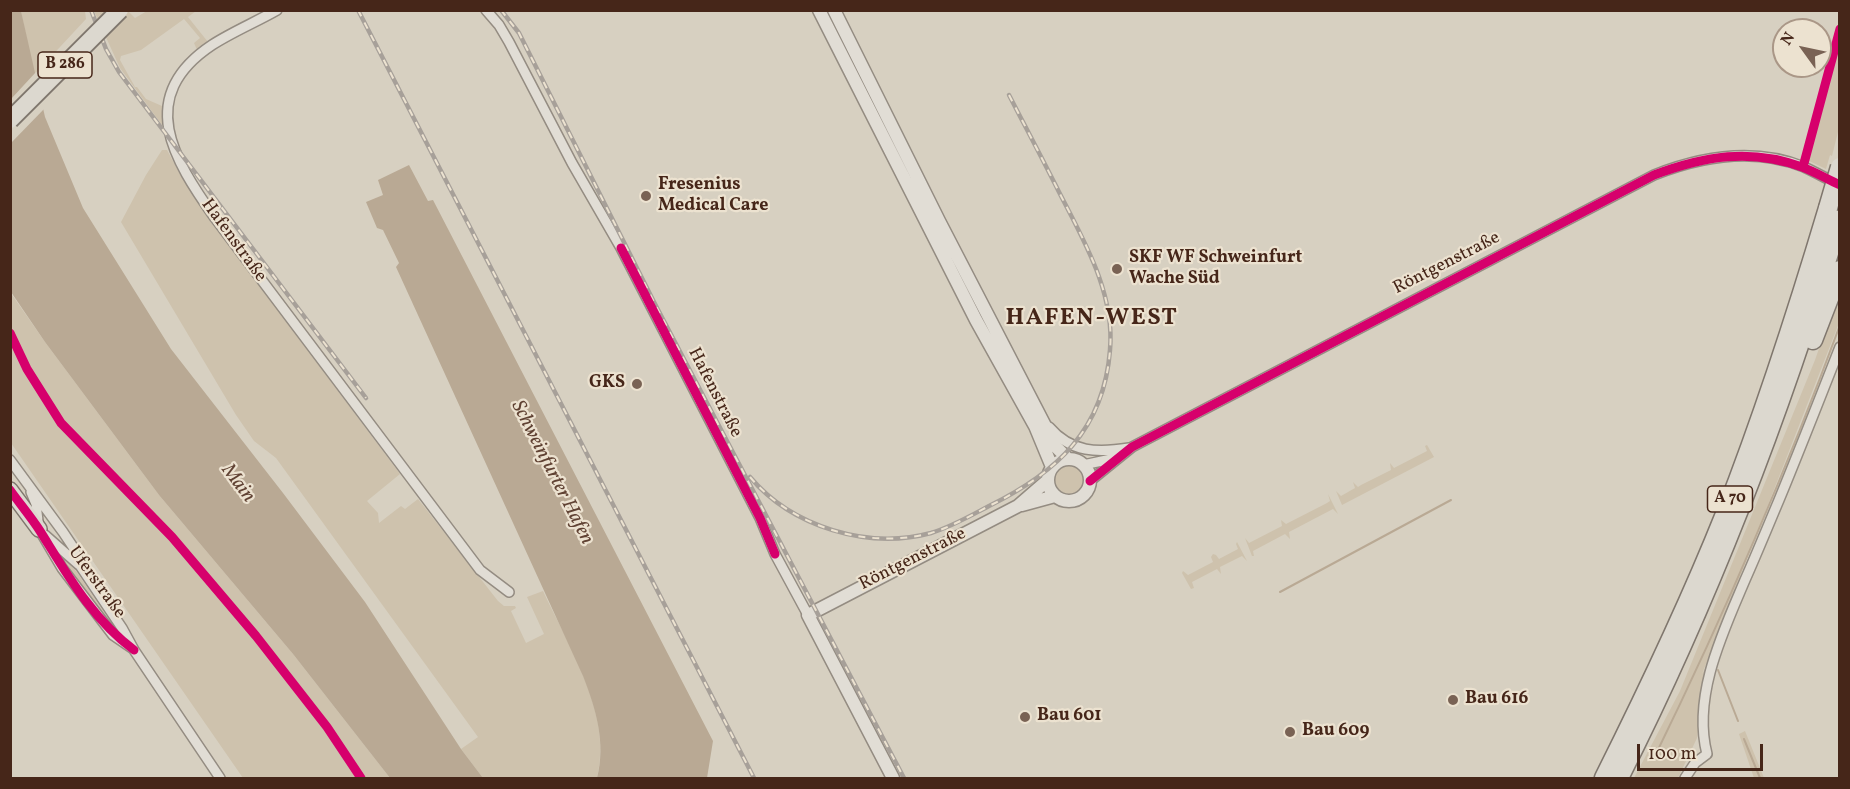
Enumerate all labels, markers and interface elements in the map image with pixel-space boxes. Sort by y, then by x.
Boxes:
north arrow [1772,18,1832,78]
text: N [1776,28,1801,50]
road number: B 286 [38,52,92,78]
place label: Fresenius Medical Care [658,175,768,218]
marker: Fresenius Medical Care [639,189,653,203]
street label: Hafenstraße [196,195,270,287]
street label: Röntgenstraße [1390,228,1504,300]
place label: SKF WF Schweinfurt Wache Süd [1129,248,1302,290]
marker: SKF WF Schweinfurt Wache Süd [1110,262,1124,276]
district label: HAFEN-WEST [1005,306,1179,334]
street label: Hafenstraße [682,345,746,441]
place label: GKS [589,373,625,395]
marker: GKS [630,377,644,391]
water label: Schweinfurter Hafen [504,397,598,549]
water label: Main [215,460,259,508]
road number: A 70 [1708,486,1752,512]
street label: Röntgenstraße [856,524,970,596]
street label: Uferstraße [63,543,129,623]
place label: Bau 616 [1465,689,1528,711]
marker: Bau 616 [1446,693,1460,707]
place label: Bau 601 [1037,706,1102,728]
marker: Bau 601 [1018,710,1032,724]
place label: Bau 609 [1302,721,1369,743]
marker: Bau 609 [1283,725,1297,739]
scale bar [1640,732,1766,770]
text: 100 m [1648,742,1697,767]

